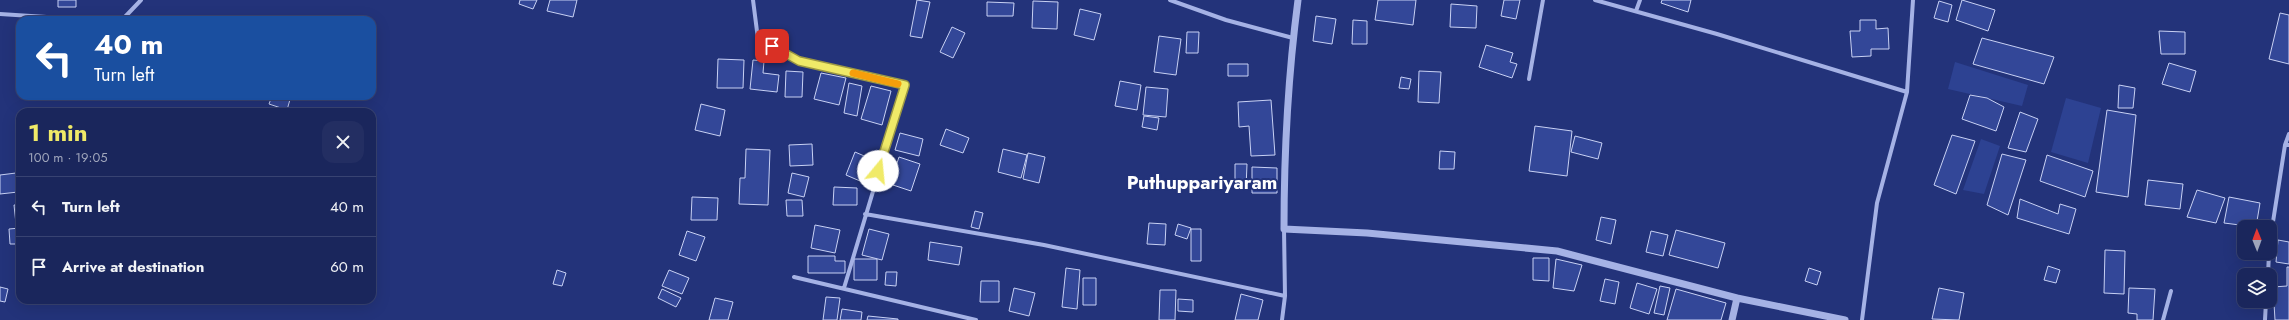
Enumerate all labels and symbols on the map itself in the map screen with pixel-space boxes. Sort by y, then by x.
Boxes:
pin [755,29,789,63]
position arrow [857,150,899,192]
district label: Puthuppariyaram [1127,169,1277,196]
north arrow [2237,220,2277,260]

